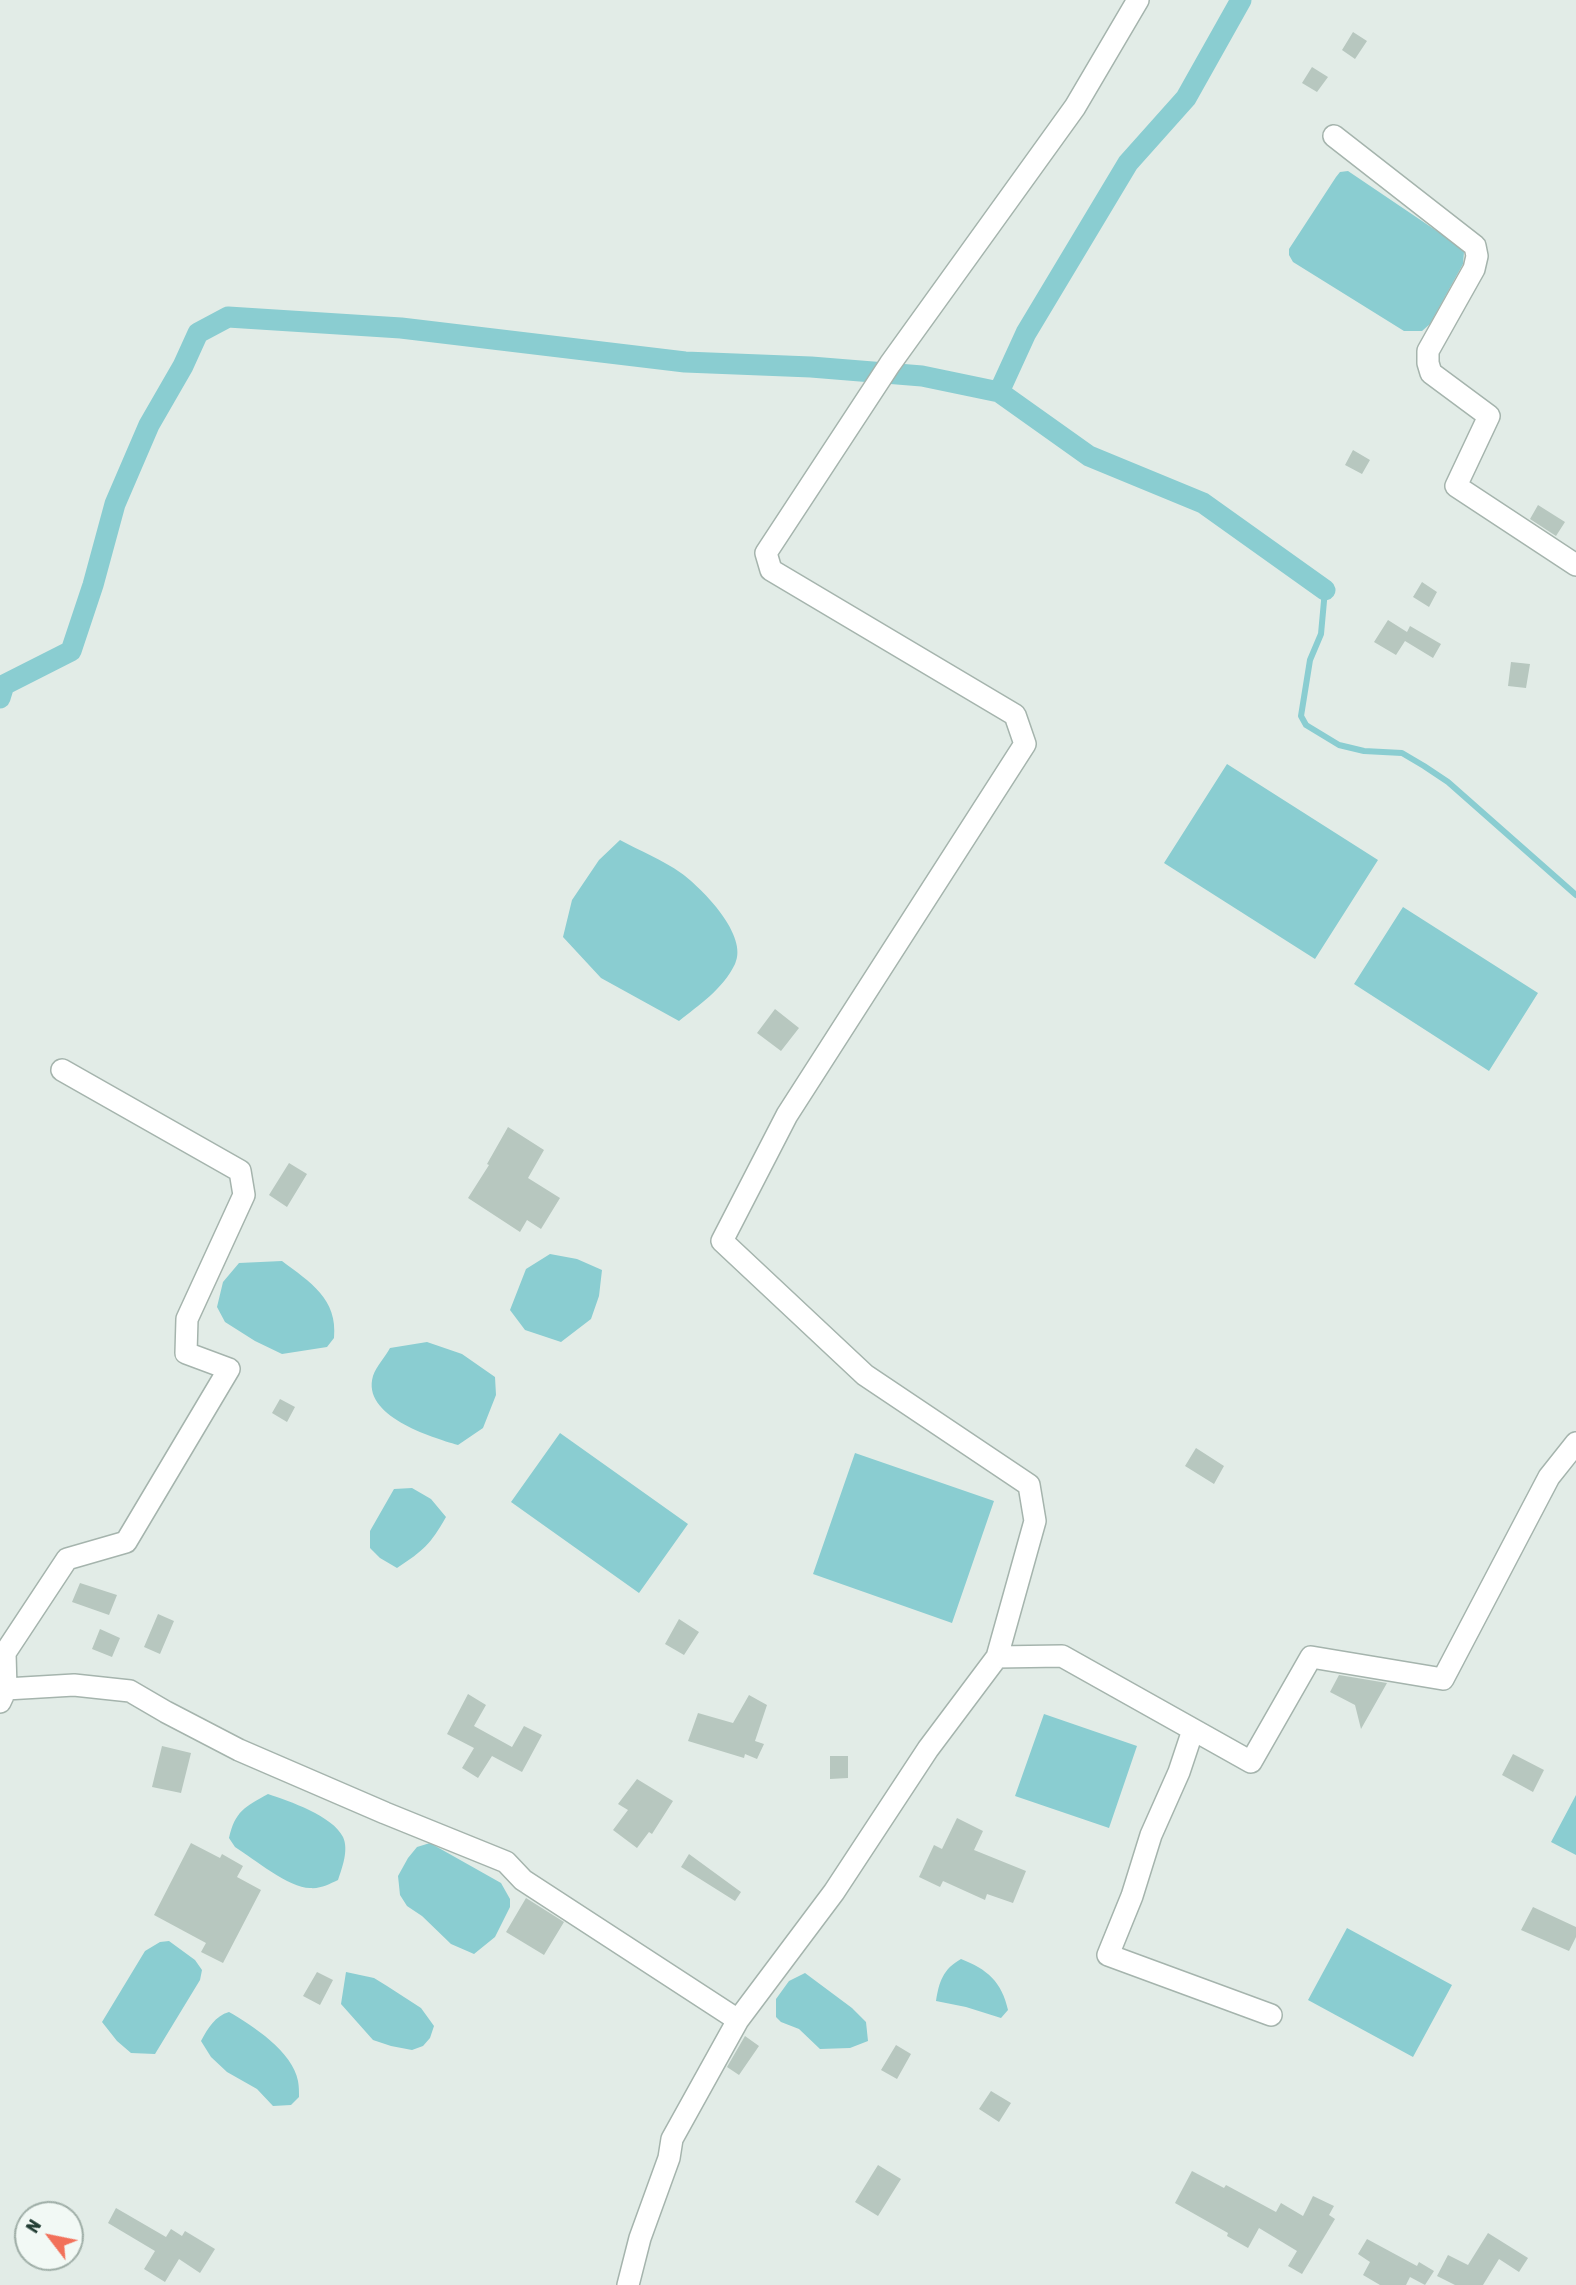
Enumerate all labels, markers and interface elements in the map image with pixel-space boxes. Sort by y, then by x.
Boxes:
north arrow [14,2201,84,2271]
text: N [21,2215,45,2237]

